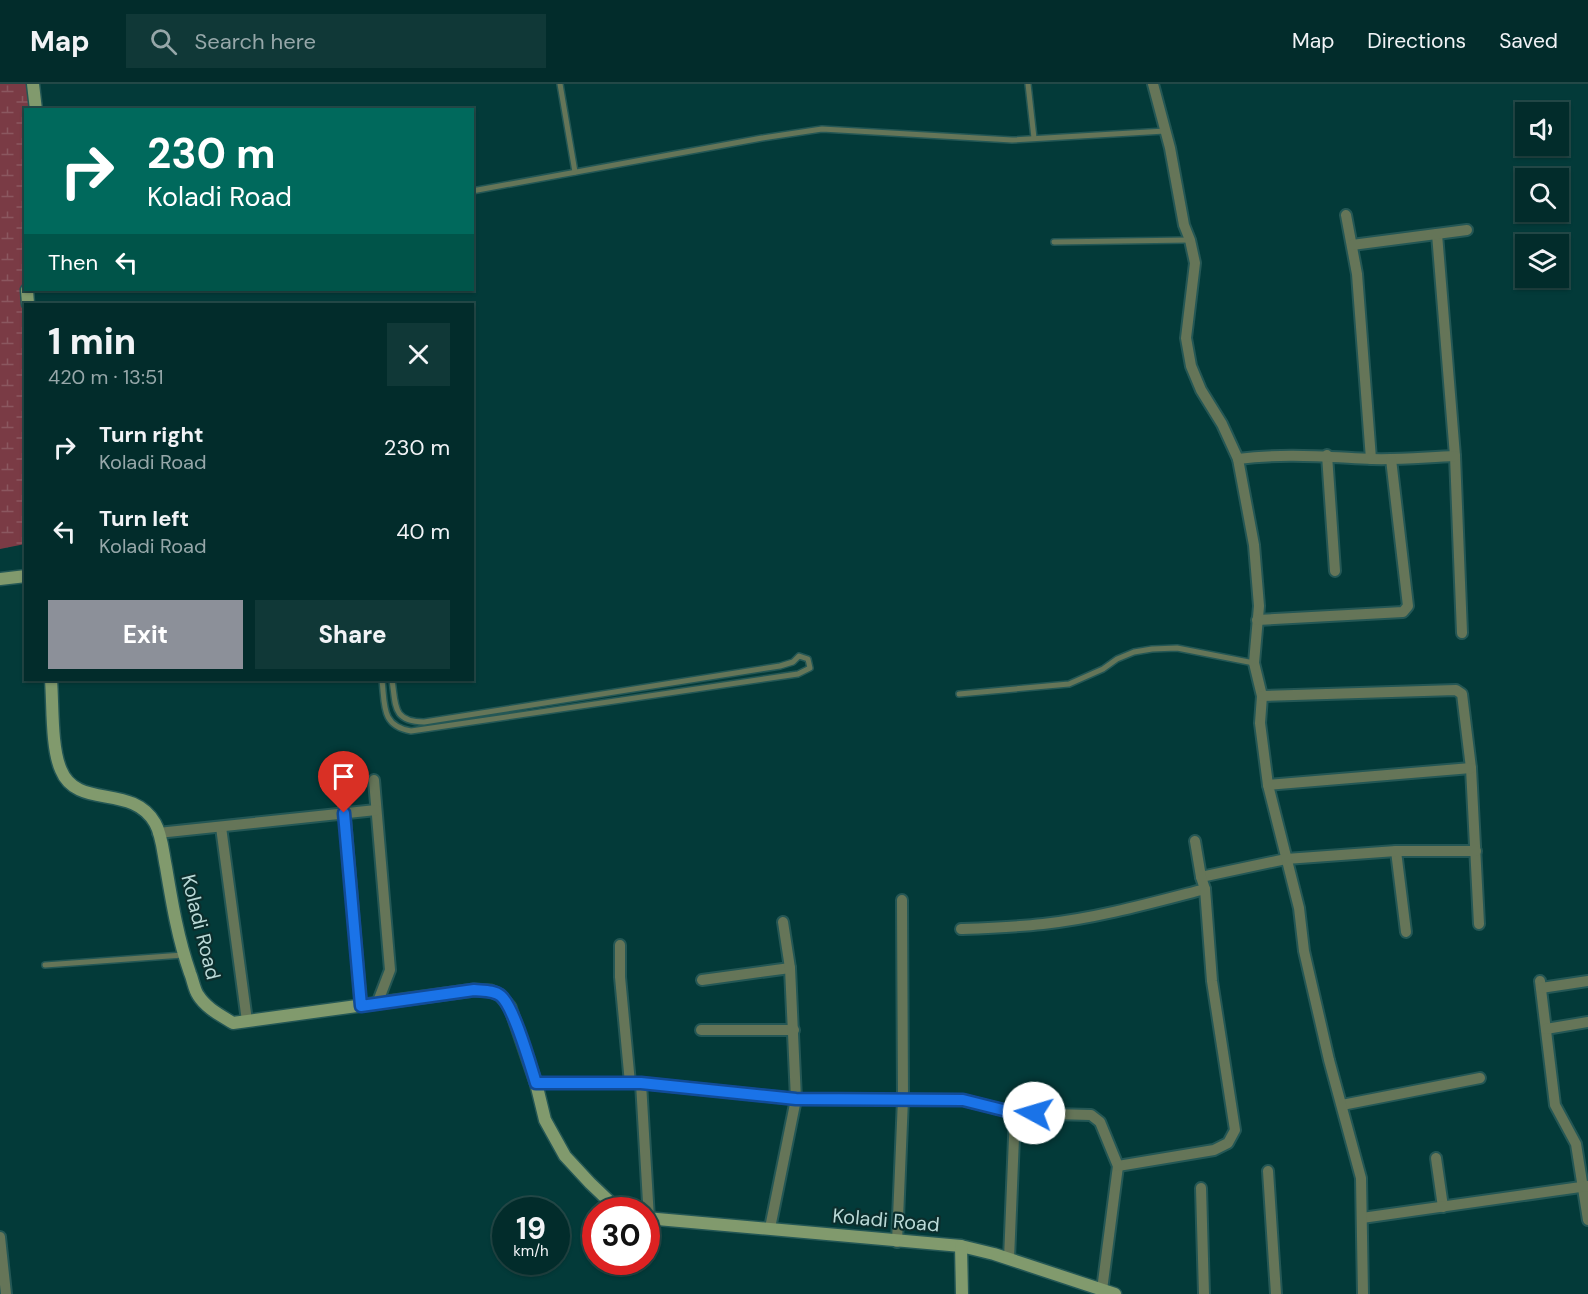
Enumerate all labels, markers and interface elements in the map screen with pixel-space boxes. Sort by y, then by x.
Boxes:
search box [126,14,546,68]
text: Map [30,23,90,60]
icon: search [147,25,180,58]
text: Search here [195,27,316,56]
text: Map [1292,27,1334,55]
text: Directions [1367,27,1466,55]
text: Saved [1499,27,1558,55]
map controls [1515,102,1569,288]
button: sound [1515,102,1569,156]
text: 230 m [147,126,276,181]
icon: right [48,132,126,210]
button: search [1515,168,1569,222]
text: Koladi Road [147,179,292,214]
button: layers [1515,234,1569,288]
icon: left [110,246,143,279]
text: Then [48,248,98,277]
text: 1 min [48,318,136,365]
button: close [387,323,450,386]
text: 420 m · 13:51 [48,364,163,390]
text: Turn right [99,420,204,449]
icon: right [48,431,81,464]
text: 230 m [384,433,450,462]
text: Koladi Road [99,449,206,475]
text: Turn left [99,504,189,533]
icon: left [48,515,81,548]
text: 40 m [396,517,450,546]
text: Koladi Road [99,533,206,559]
button: Exit [48,600,243,669]
button: Share [255,600,450,669]
pin [318,751,369,813]
icon: arrive [327,760,360,793]
street label: Koladi Road [175,872,227,982]
position arrow [1002,1081,1066,1145]
speed limit sign: 30 [582,1197,660,1275]
street label: Koladi Road [831,1202,941,1238]
text: 19 [516,1209,546,1248]
text: km/h [513,1241,549,1261]

